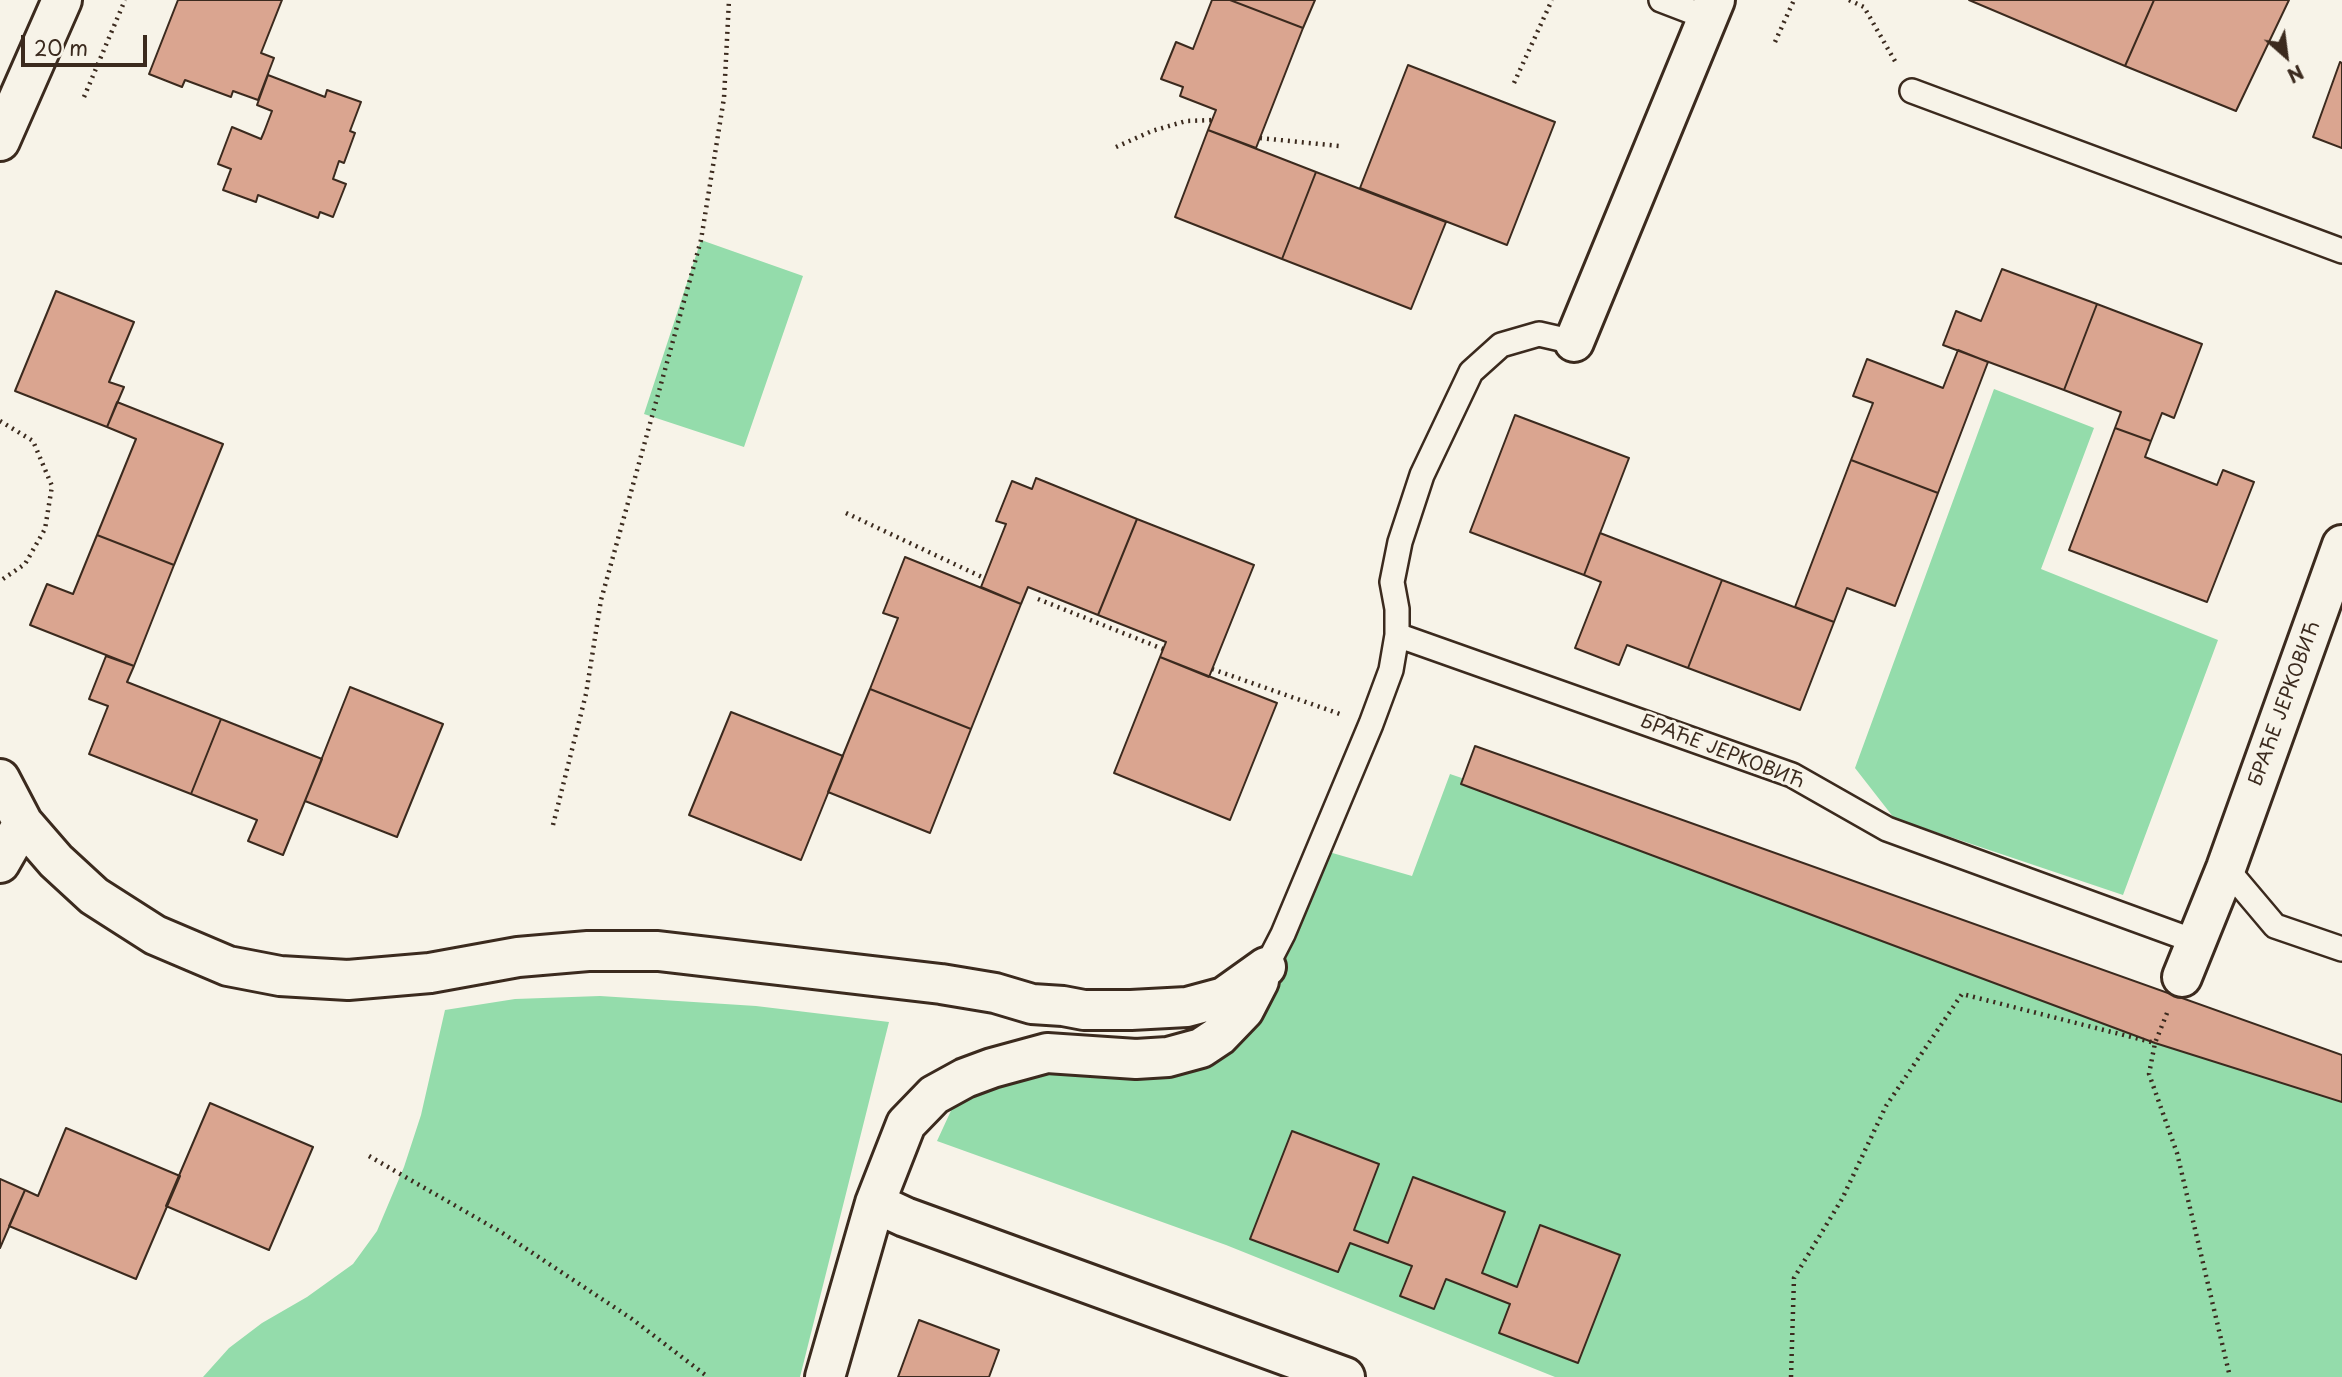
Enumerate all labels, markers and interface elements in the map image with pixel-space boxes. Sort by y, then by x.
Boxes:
scale bar [24,21,150,65]
north arrow [2251,21,2321,91]
text: 20 m [34,31,88,63]
text: N [2283,59,2309,90]
street label: БРАЋЕ ЈЕРКОВИЋ [2245,619,2325,789]
street label: БРАЋЕ ЈЕРКОВИЋ [1637,710,1807,794]

